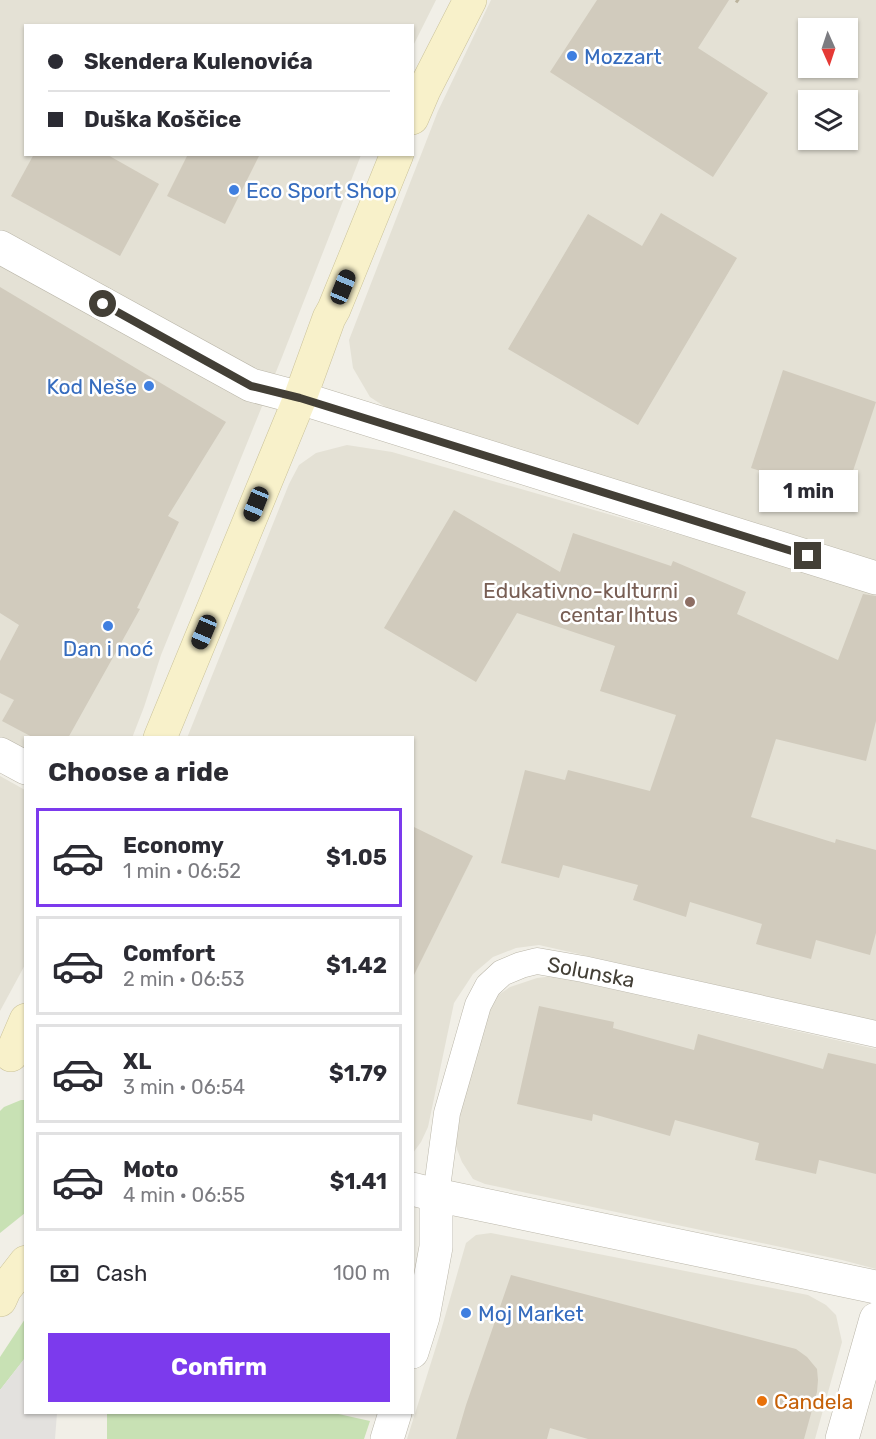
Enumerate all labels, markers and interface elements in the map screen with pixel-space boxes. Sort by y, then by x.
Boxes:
north arrow [798,18,858,78]
map controls [798,18,858,150]
place label: Mozzart [584,44,662,69]
text: Skendera Kulenovića [84,48,313,75]
marker: Mozzart [565,49,579,63]
button: layers [798,90,858,150]
text: Duška Koščice [84,106,241,133]
place label: Eco Sport Shop [246,178,397,203]
marker: Eco Sport Shop [227,183,241,197]
car [328,267,358,307]
route start [89,290,116,317]
place label: Kod Neše [46,374,137,399]
marker: Kod Neše [142,379,156,393]
callout: 1 min [758,469,858,511]
text: 1 min [783,479,834,503]
car [241,484,271,524]
route end [794,542,821,569]
place label: Edukativno-kulturni centar Ihtus [483,578,678,627]
marker: Edukativno-kulturni centar Ihtus [683,595,697,609]
car [189,612,219,652]
marker: Dan i noć [101,619,115,633]
place label: Dan i noć [63,636,153,661]
text: Choose a ride [48,756,229,788]
icon: car [51,831,105,885]
text: Economy [123,832,224,859]
text: $1.05 [326,844,387,871]
text: 1 min · 06:52 [123,859,241,883]
icon: car [51,939,105,993]
text: Comfort [123,940,215,967]
street label: Solunska [545,951,637,993]
text: $1.42 [326,952,387,979]
text: 2 min · 06:53 [123,967,245,991]
icon: car [51,1047,105,1101]
text: XL [123,1048,151,1075]
text: $1.79 [329,1060,387,1087]
text: 3 min · 06:54 [123,1075,245,1099]
icon: car [51,1155,105,1209]
text: Moto [123,1156,178,1183]
text: $1.41 [330,1168,387,1195]
text: 4 min · 06:55 [123,1183,245,1207]
icon: cash [48,1257,81,1290]
text: Cash [96,1260,147,1287]
text: 100 m [333,1261,390,1285]
place label: Moj Market [478,1301,584,1326]
marker: Moj Market [459,1306,473,1320]
button: Confirm [48,1333,390,1402]
place label: Candela [774,1389,853,1414]
marker: Candela [755,1394,769,1408]

